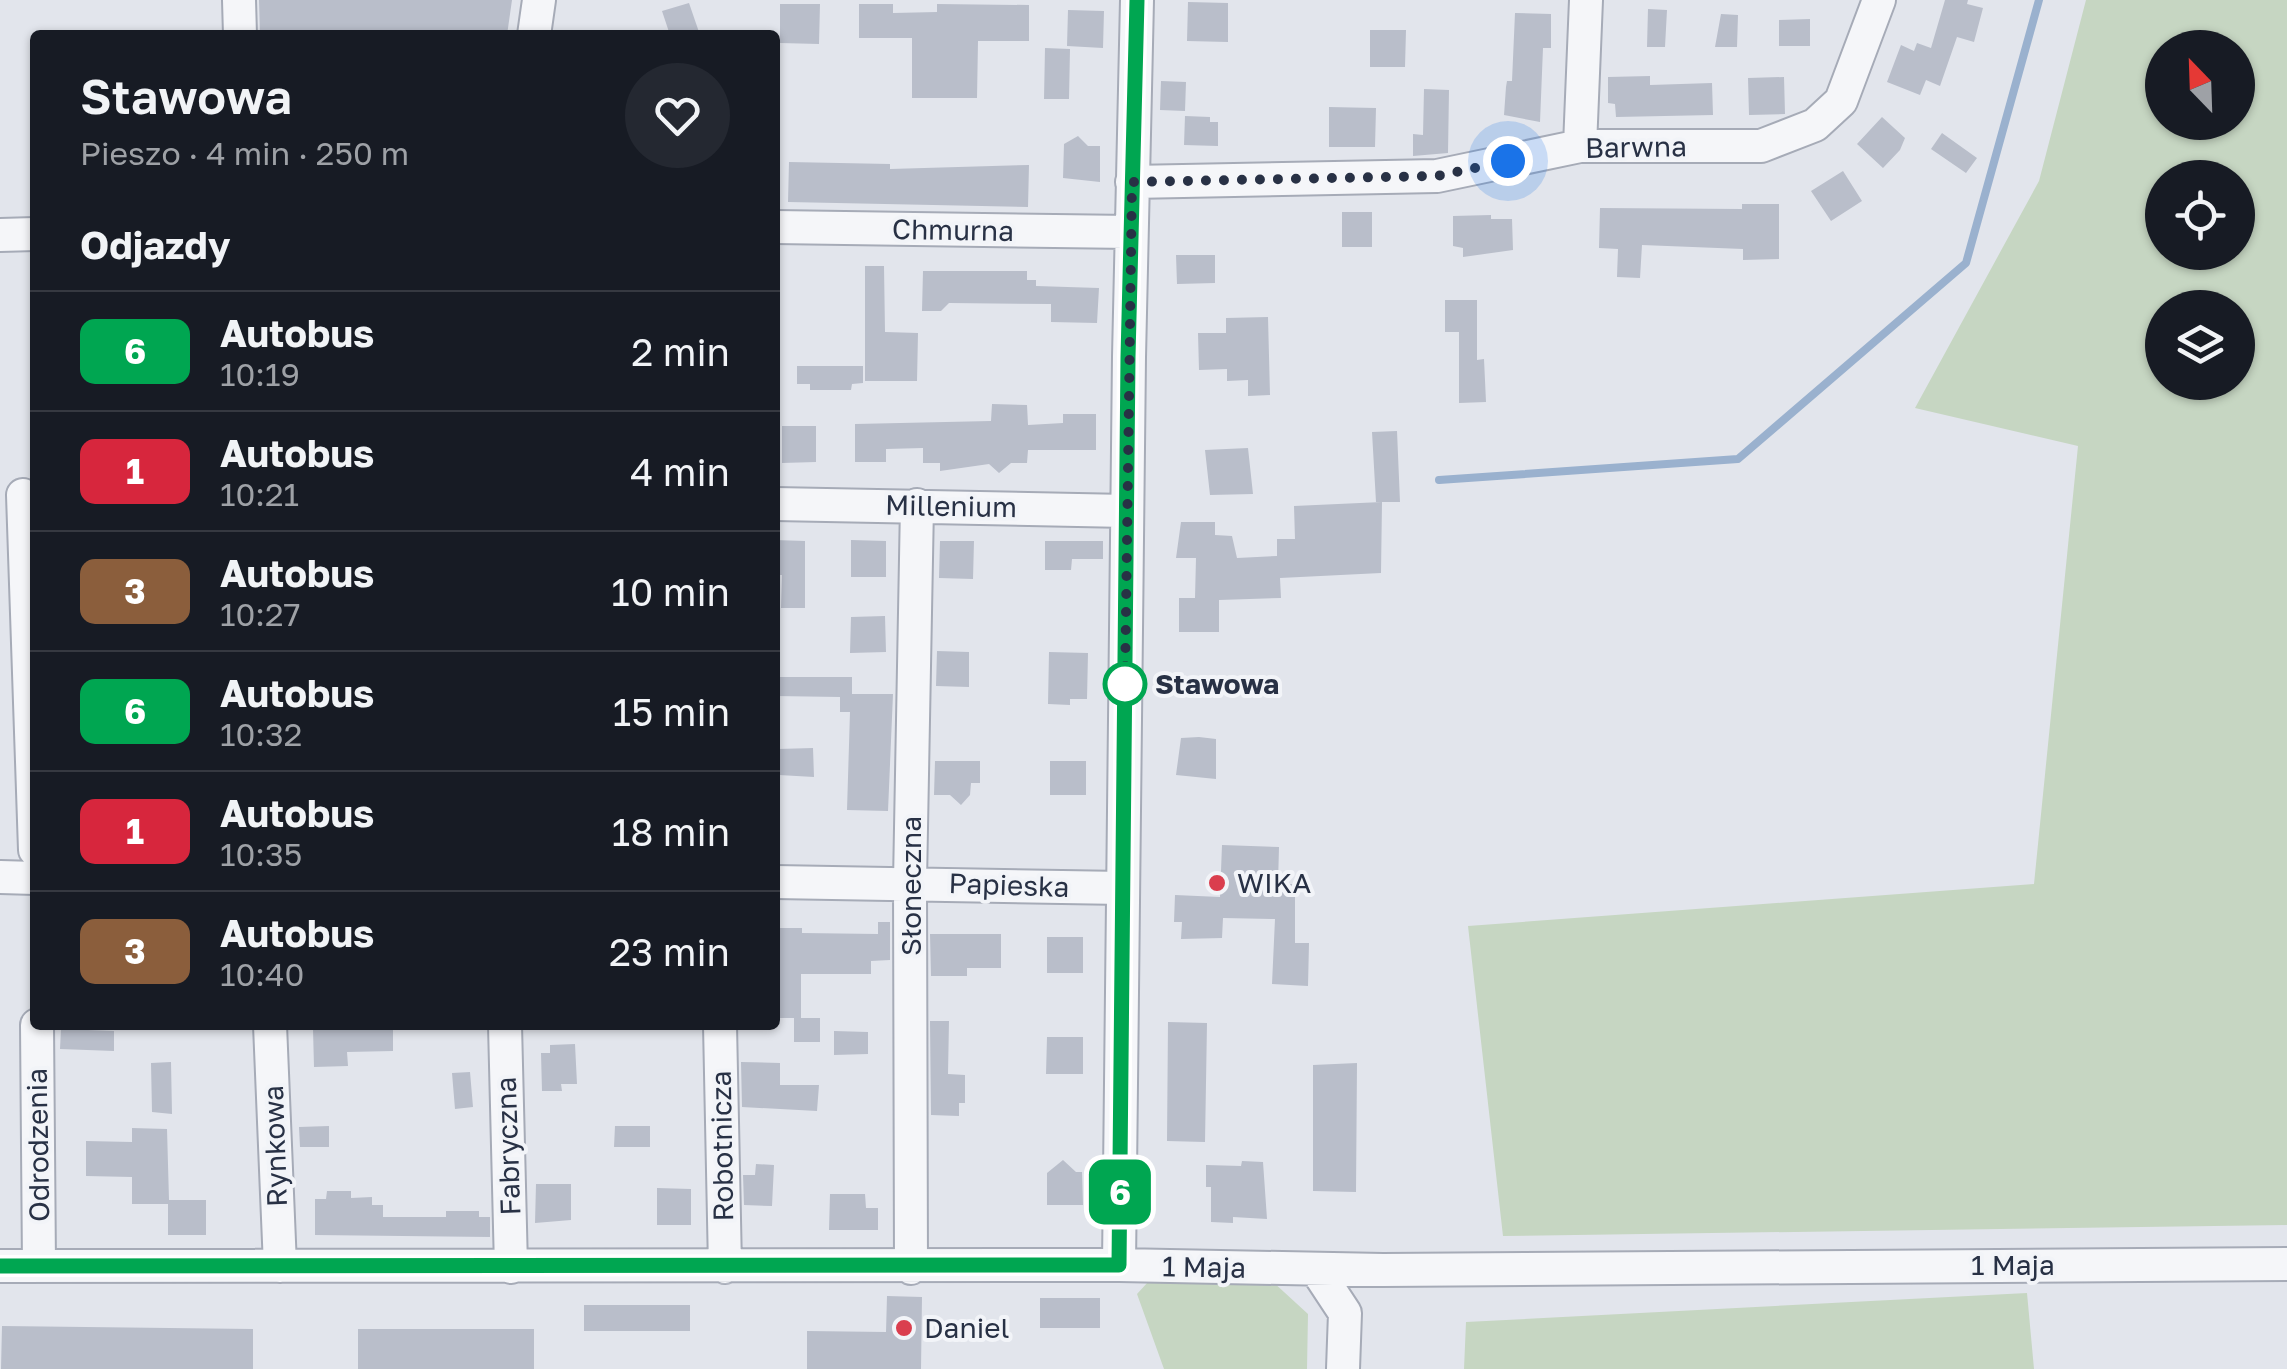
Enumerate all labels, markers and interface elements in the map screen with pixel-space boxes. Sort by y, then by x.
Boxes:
north arrow [2145,30,2255,140]
map controls [2145,30,2255,400]
button: heart [625,63,730,168]
text: Stawowa [80,67,292,125]
street label: Barwna [1585,129,1687,164]
text: Pieszo · 4 min · 250 m [80,134,409,172]
your location [1483,136,1533,186]
button: locate [2145,160,2255,270]
street label: Chmurna [892,212,1014,247]
text: Odjazdy [80,222,230,267]
button: layers [2145,290,2255,400]
text: Autobus [220,310,374,355]
text: 2 min [631,329,730,374]
text: 6 [124,330,146,372]
text: 10:19 [220,355,300,393]
text: Autobus [220,430,374,475]
text: 4 min [630,449,730,494]
text: 1 [126,450,144,492]
text: 10:21 [220,475,299,513]
street label: Millenium [885,488,1017,523]
text: Autobus [220,550,374,595]
text: 10 min [611,569,730,614]
text: 3 [124,570,146,612]
text: 10:27 [220,595,300,633]
marker: Stawowa [1104,663,1146,705]
place label: Stawowa [1155,667,1279,700]
text: Autobus [220,670,374,715]
text: 15 min [613,689,730,734]
text: 6 [124,690,146,732]
text: 10:32 [220,715,302,753]
text: Autobus [220,790,374,835]
text: 18 min [612,809,730,854]
text: 1 [126,810,144,852]
street label: Słoneczna [894,816,927,956]
text: 10:35 [220,835,302,873]
street label: Papieska [948,866,1070,903]
place label: WIKA [1237,866,1312,899]
marker: WIKA [1206,872,1228,894]
text: Autobus [220,910,374,955]
text: 23 min [609,929,730,974]
text: 3 [124,930,146,972]
text: 10:40 [220,955,304,993]
street label: Odrodzenia [20,1068,55,1222]
street label: Robotnicza [704,1070,739,1222]
street label: Fabryczna [489,1076,526,1216]
street label: Rynkowa [256,1085,293,1207]
line badge: 6 [1088,1160,1152,1224]
text: 6 [1109,1171,1131,1213]
street label: 1 Maja [1971,1248,2055,1281]
street label: 1 Maja [1162,1249,1246,1284]
place label: Daniel [924,1311,1009,1344]
marker: Daniel [893,1317,915,1339]

